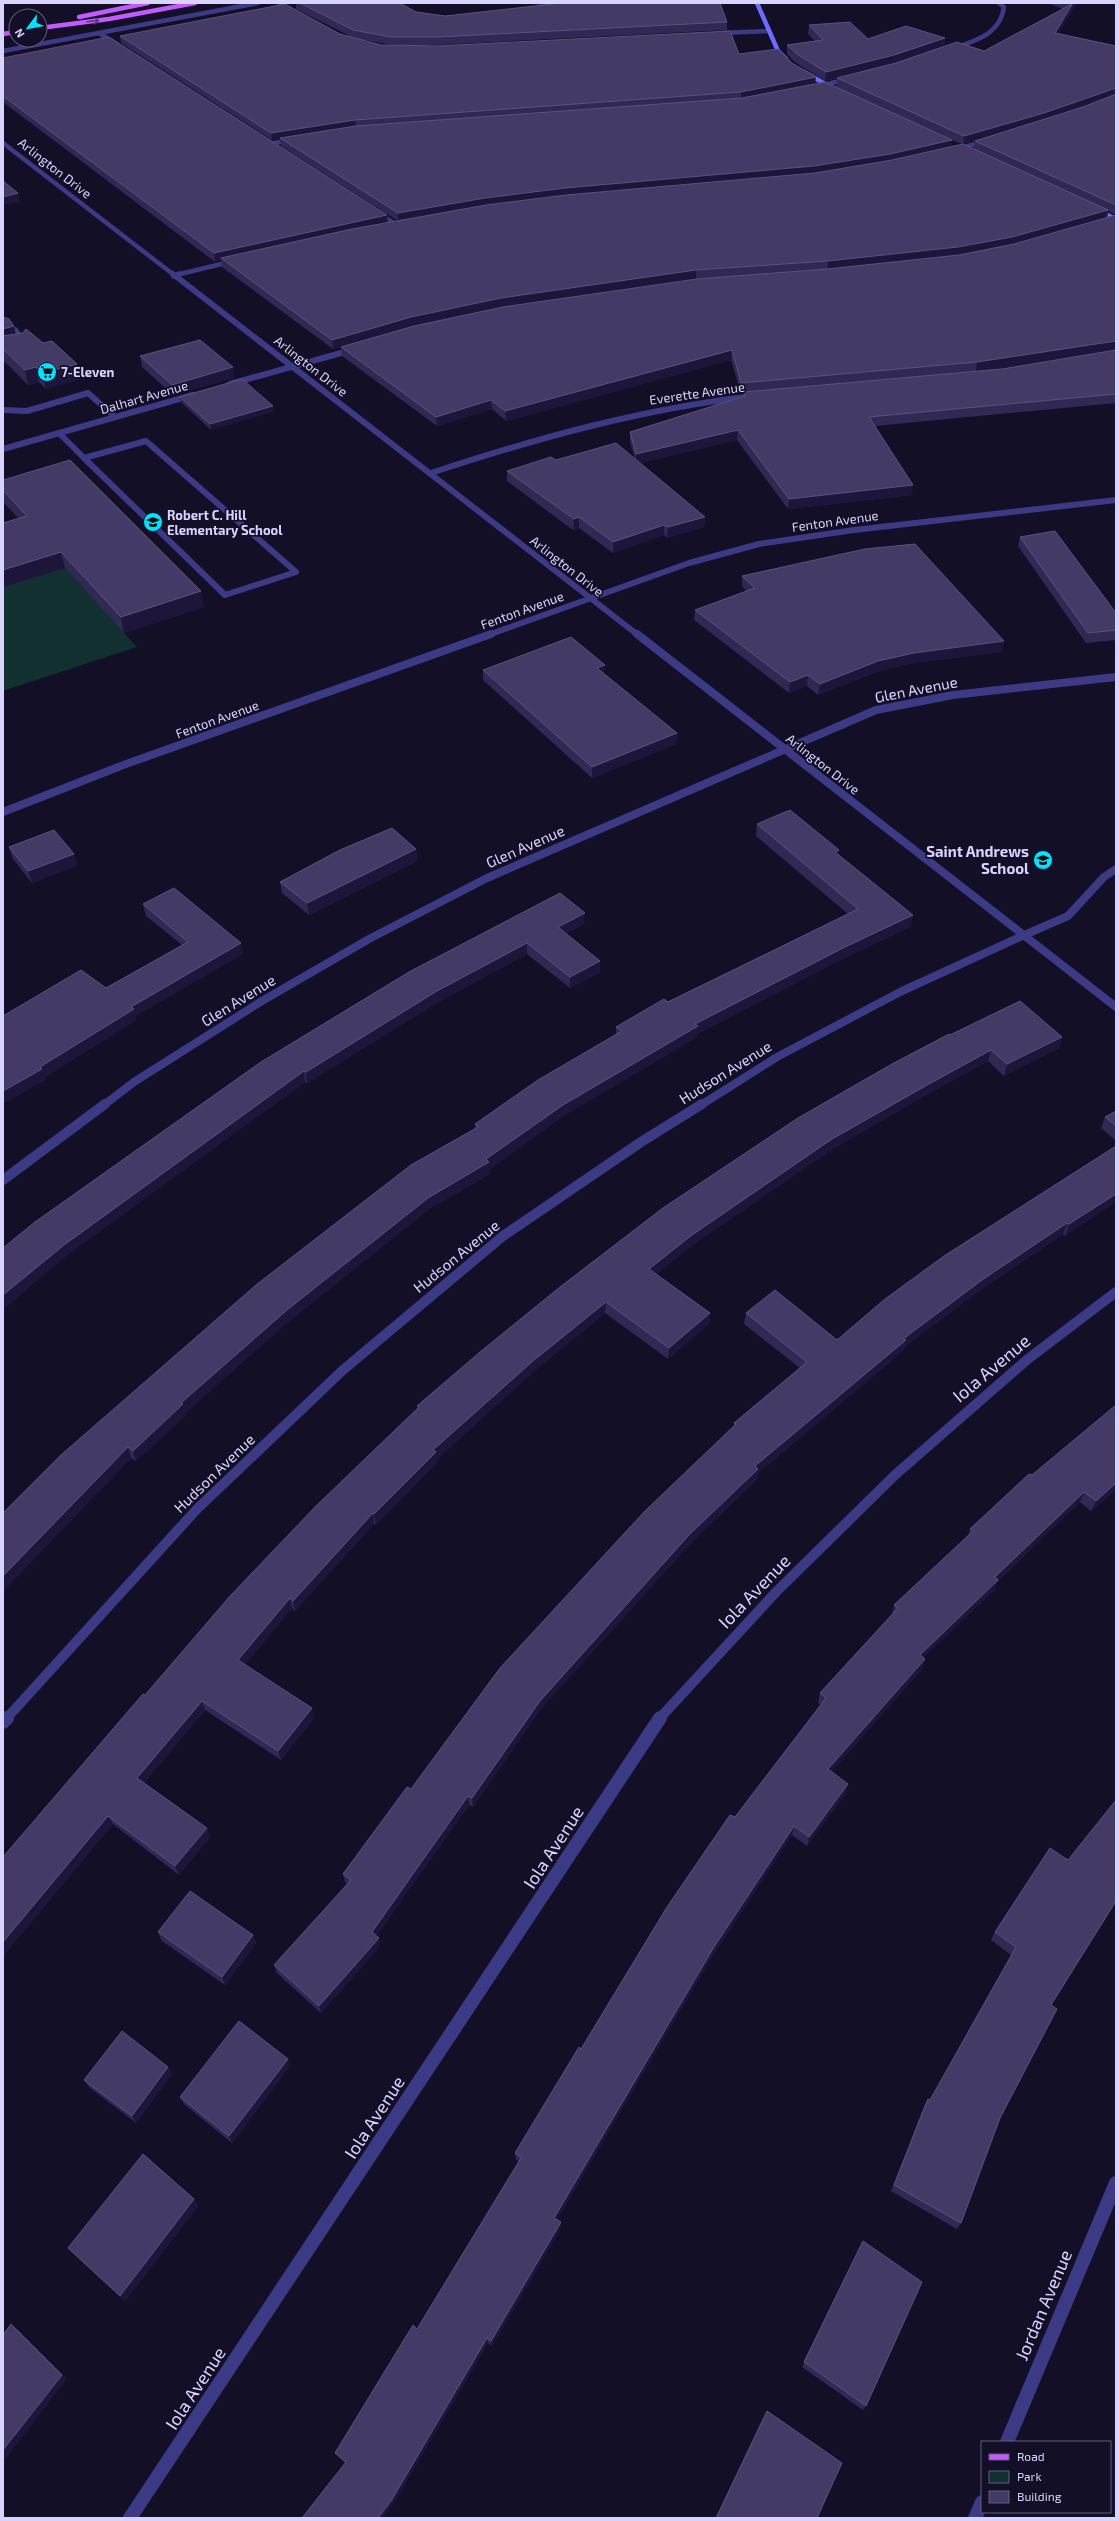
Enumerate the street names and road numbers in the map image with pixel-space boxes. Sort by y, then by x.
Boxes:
street label: Arlington Drive [15,134,95,202]
street label: Arlington Drive [271,332,351,400]
street label: Dalhart Avenue [98,377,190,417]
street label: Everette Avenue [648,378,746,408]
street label: Fenton Avenue [791,507,879,535]
street label: Arlington Drive [527,532,607,600]
street label: Fenton Avenue [478,588,566,632]
street label: Glen Avenue [873,672,959,706]
street label: Fenton Avenue [173,697,261,741]
street label: Arlington Drive [783,730,863,798]
street label: Glen Avenue [483,821,567,871]
street label: Glen Avenue [198,970,278,1030]
street label: Hudson Avenue [676,1036,774,1108]
street label: Hudson Avenue [409,1216,503,1296]
street label: Iola Avenue [948,1329,1034,1407]
street label: Hudson Avenue [170,1430,258,1516]
street label: Iola Avenue [713,1550,795,1632]
street label: Iola Avenue [518,1802,588,1892]
street label: Iola Avenue [339,2072,409,2162]
street label: Jordan Avenue [1010,2246,1076,2364]
street label: Iola Avenue [160,2343,230,2433]

